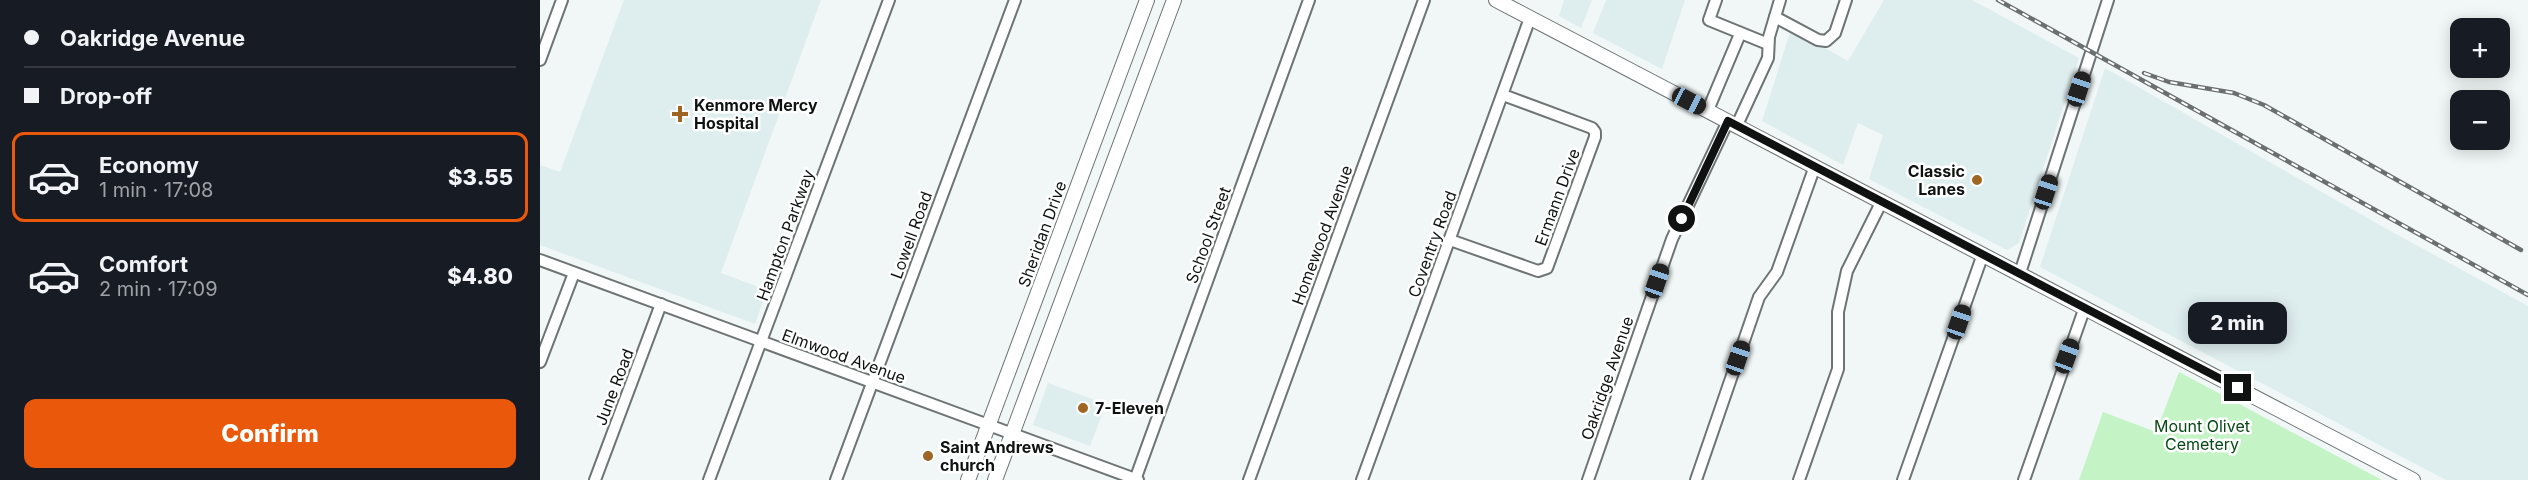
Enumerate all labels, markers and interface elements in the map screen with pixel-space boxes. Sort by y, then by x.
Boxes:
map controls [2450,18,2510,150]
button: + [2450,18,2510,78]
text: Oakridge Avenue [60,25,245,51]
car [2065,69,2093,109]
text: Drop-off [60,83,152,109]
car [1669,85,1709,117]
button: − [2450,90,2510,150]
place label: Kenmore Mercy Hospital [694,95,818,133]
marker: Kenmore Mercy Hospital [671,105,689,123]
street label: Ermann Drive [1530,146,1584,248]
icon: car [27,150,81,204]
text: Economy [99,152,199,178]
place label: Classic Lanes [1908,161,1965,199]
street label: Homewood Avenue [1287,162,1357,308]
text: $3.55 [448,164,513,190]
street label: Hampton Parkway [752,167,818,303]
car [2032,172,2060,212]
marker: Classic Lanes [1970,173,1984,187]
text: 1 min · 17:08 [99,178,213,202]
street label: Sheridan Drive [1014,178,1070,290]
street label: School Street [1181,184,1235,286]
street label: Coventry Road [1403,188,1461,300]
street label: Lowell Road [886,189,936,281]
route start [1668,205,1695,232]
icon: car [27,249,81,303]
text: Comfort [99,251,188,277]
car [1643,261,1671,301]
text: $4.80 [447,263,513,289]
text: 2 min · 17:09 [99,277,218,301]
callout: 2 min [2188,301,2288,343]
car [1945,302,1973,342]
text: 2 min [2210,311,2265,335]
street label: Oakridge Avenue [1576,313,1638,443]
street label: Elmwood Avenue [779,324,909,388]
car [2052,336,2082,376]
car [1724,338,1752,378]
street label: June Road [590,346,638,428]
route end [2224,374,2251,401]
place label: 7-Eleven [1095,398,1164,418]
button: Confirm [24,399,516,468]
marker: 7-Eleven [1076,401,1090,415]
park label: Mount Olivet Cemetery [2154,416,2250,454]
place label: Saint Andrews church [940,437,1054,475]
marker: Saint Andrews church [921,449,935,463]

